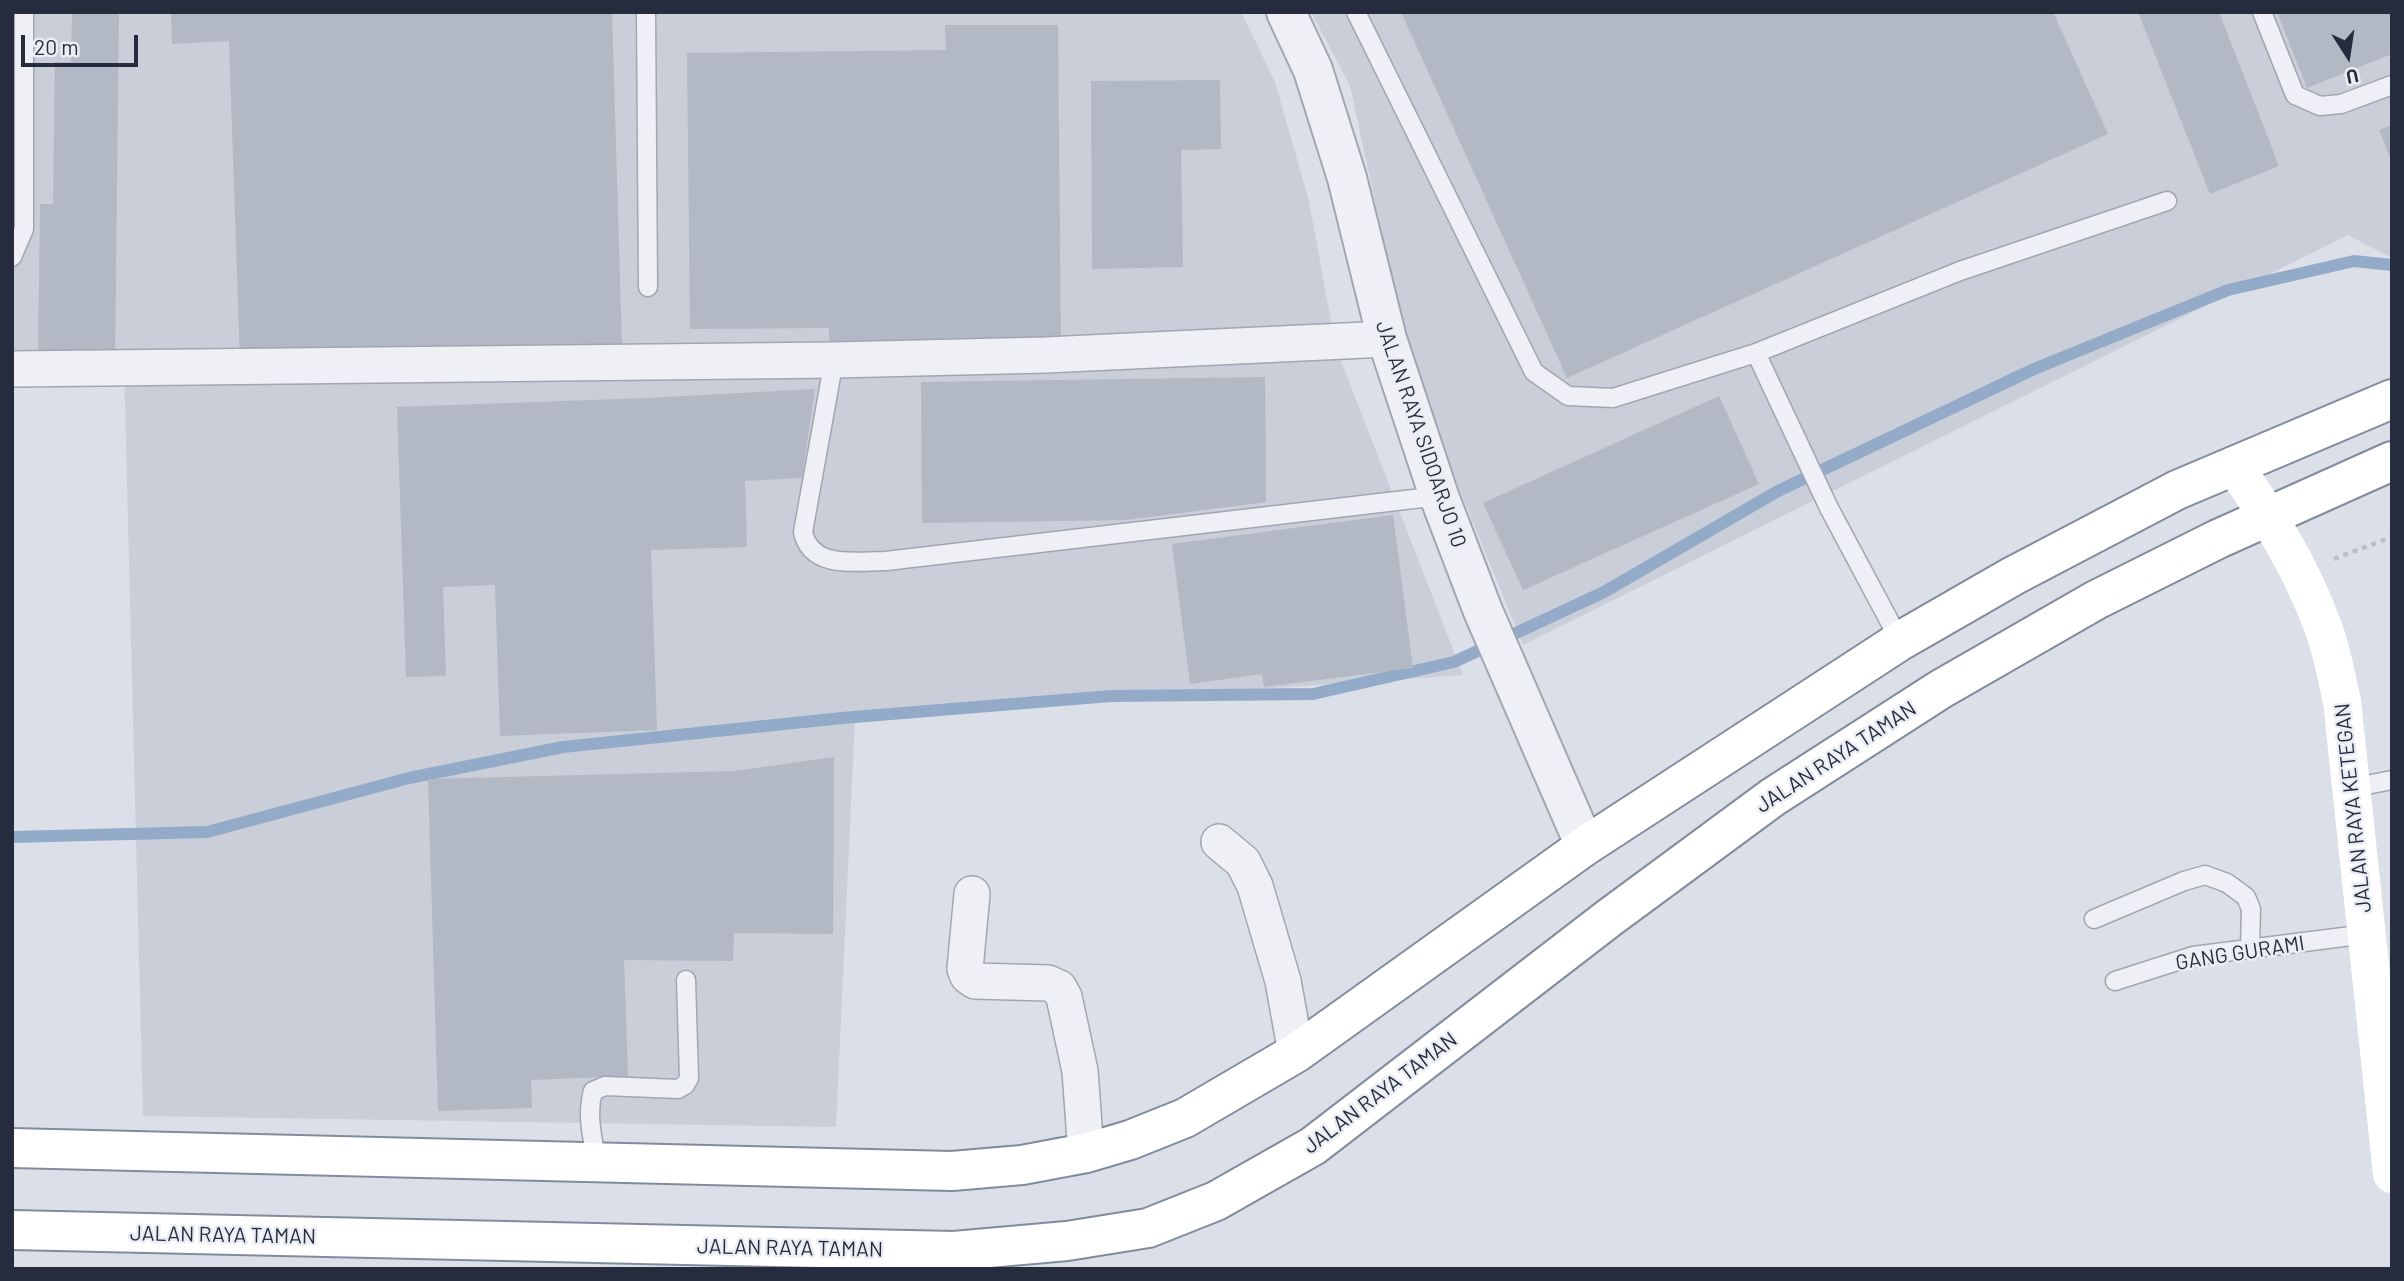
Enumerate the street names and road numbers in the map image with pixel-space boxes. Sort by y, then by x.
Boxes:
street label: JALAN RAYA SIDOARJO 10 [1370,317,1472,551]
street label: JALAN RAYA TAMAN [1751,696,1921,818]
street label: JALAN RAYA KETEGAN [2329,702,2377,914]
street label: GANG GURAMI [2174,930,2306,976]
street label: JALAN RAYA TAMAN [1298,1027,1462,1159]
street label: JALAN RAYA TAMAN [130,1221,316,1249]
street label: JALAN RAYA TAMAN [697,1234,883,1262]

